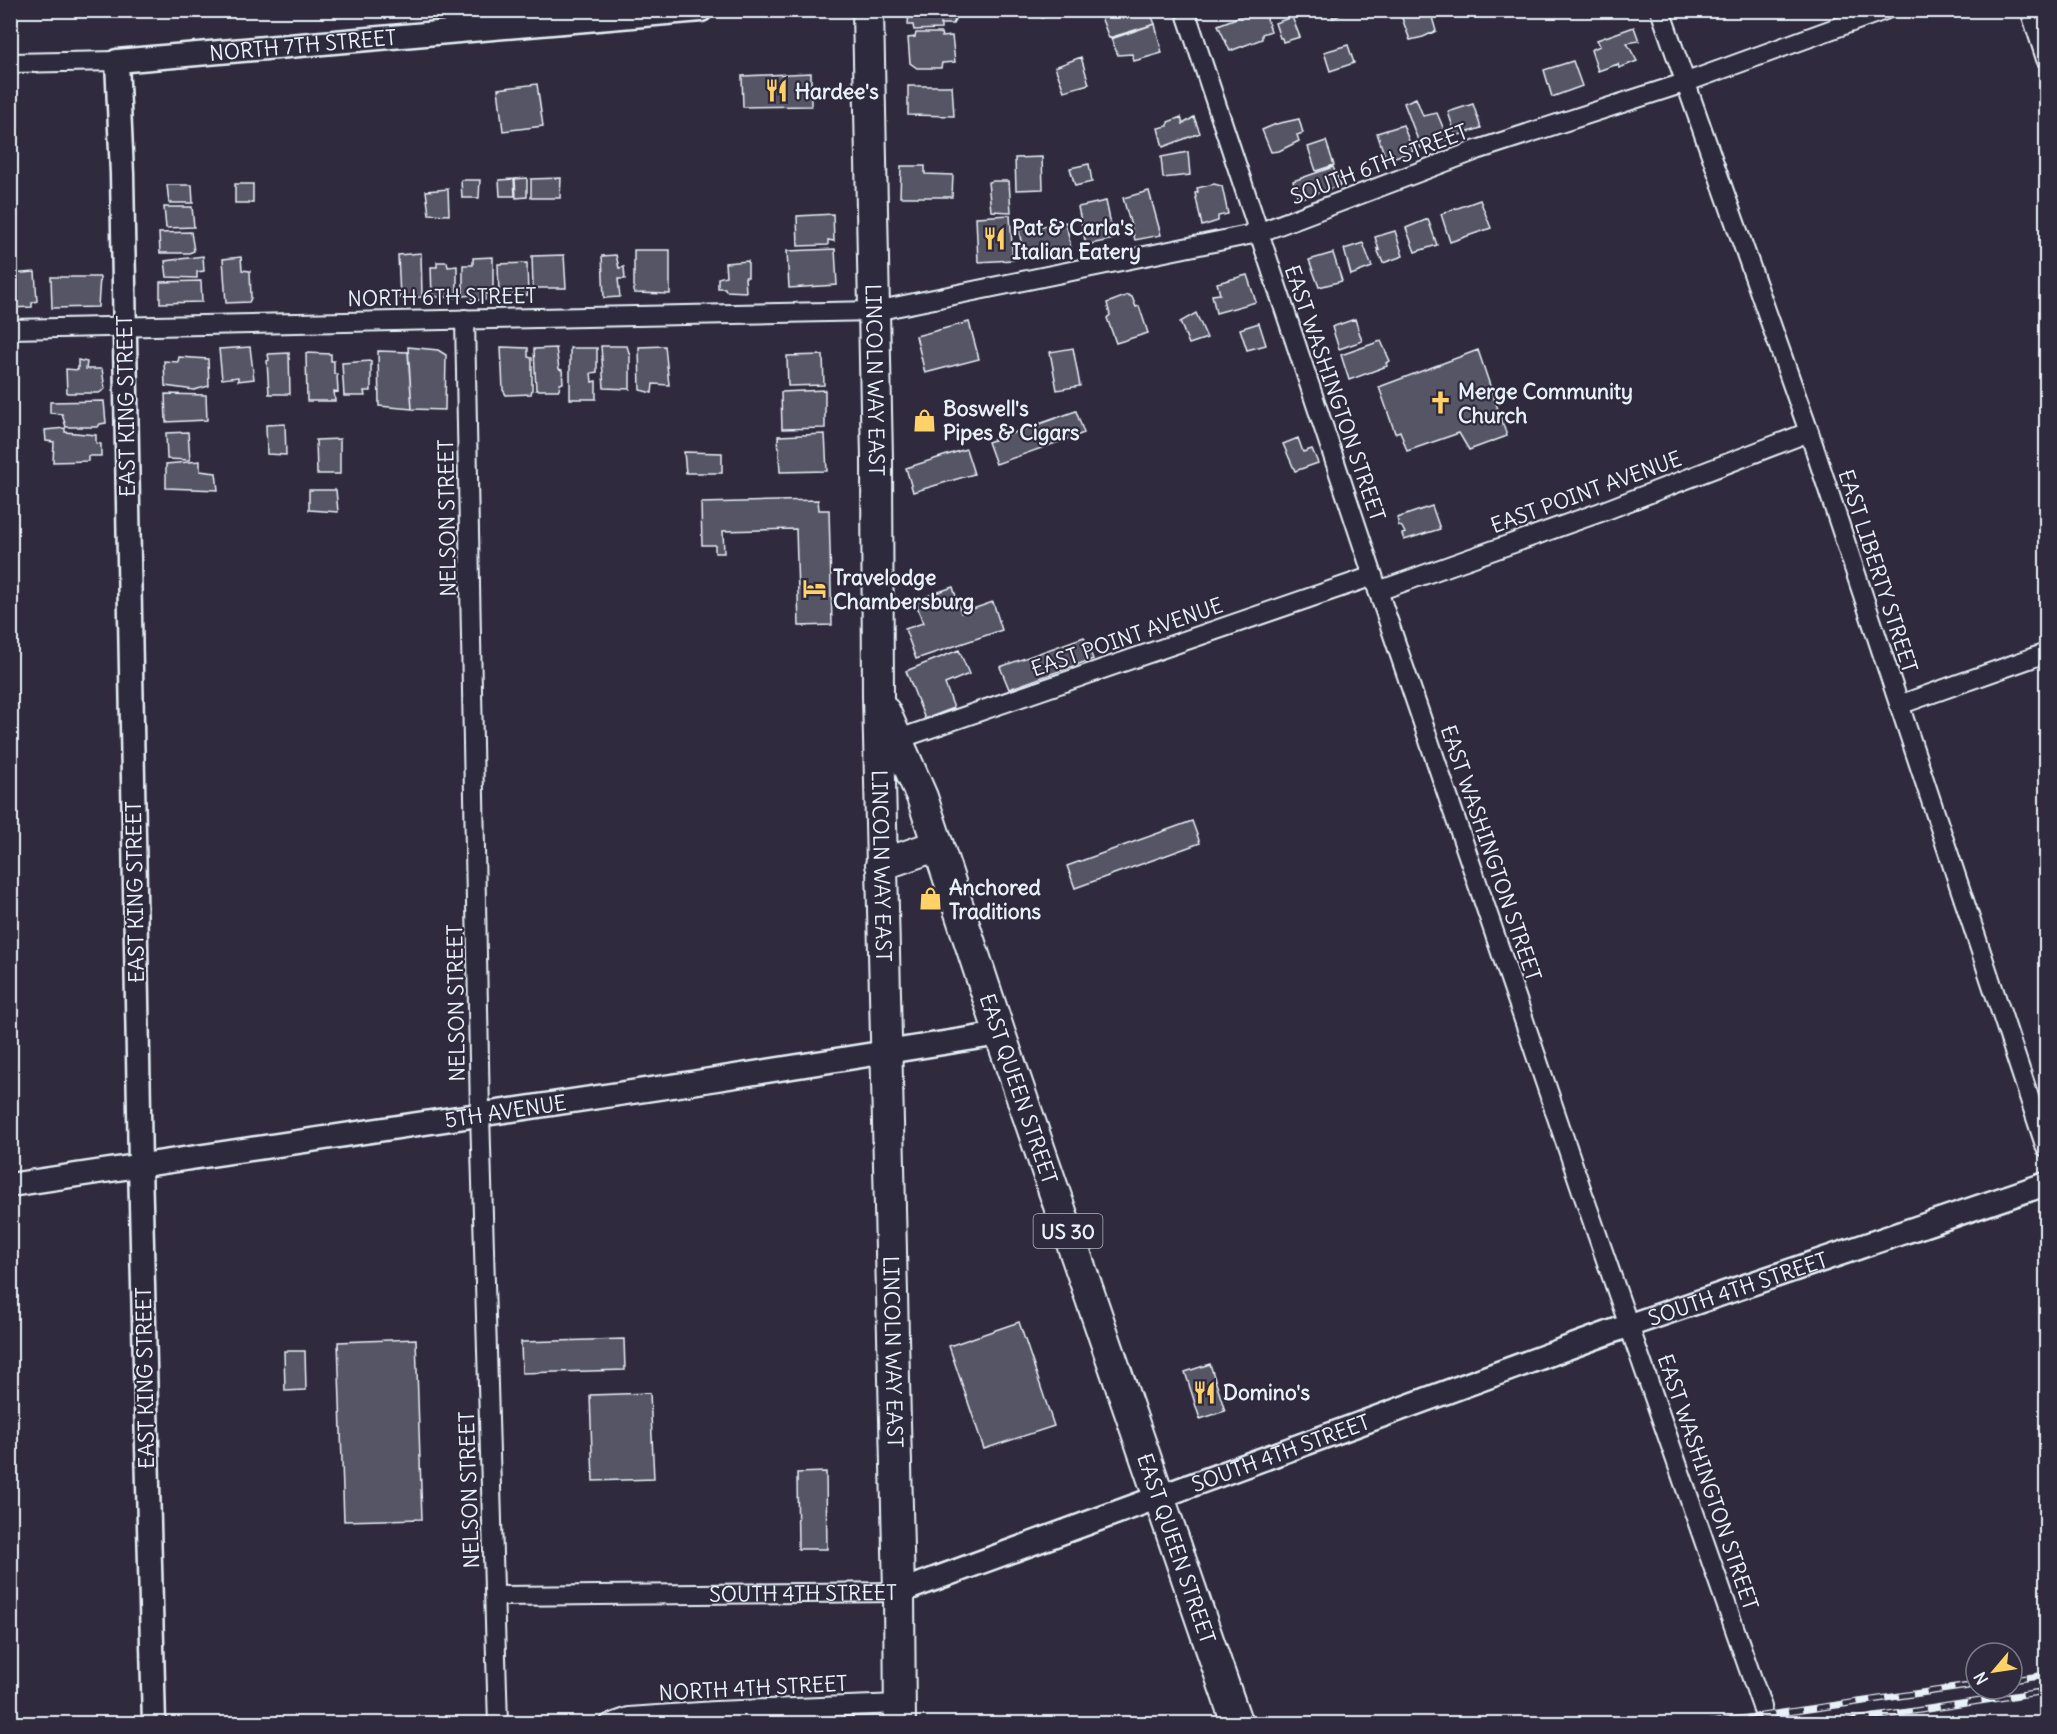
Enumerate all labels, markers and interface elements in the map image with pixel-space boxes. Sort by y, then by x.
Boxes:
street label: NORTH 7TH STREET [208,23,398,66]
restaurant icon: Hardee's [764,78,790,104]
place label: Hardee's [795,78,879,105]
street label: SOUTH 6TH STREET [1286,118,1472,210]
place label: Pat & Carla's Italian Eatery [1012,214,1141,265]
restaurant icon: Pat & Carla's Italian Eatery [981,226,1007,252]
street label: EAST WASHINGTON STREET [1278,262,1392,525]
street label: NORTH 6TH STREET [347,282,537,312]
street label: LINCOLN WAY EAST [860,284,891,476]
street label: EAST KING STREET [111,315,141,497]
place label: Merge Community Church [1458,378,1633,429]
church icon: Merge Community Church [1427,390,1453,416]
place label: Boswell's Pipes & Cigars [943,395,1080,446]
shop icon: Boswell's Pipes & Cigars [912,407,938,433]
street label: NELSON STREET [432,439,462,597]
street label: EAST POINT AVENUE [1487,445,1685,539]
street label: EAST LIBERTY STREET [1832,466,1924,676]
place label: Travelodge Chambersburg [833,564,974,615]
hotel icon: Travelodge Chambersburg [802,576,828,602]
street label: EAST POINT AVENUE [1027,591,1227,683]
street label: EAST WASHINGTON STREET [1434,722,1548,985]
street label: LINCOLN WAY EAST [866,770,898,962]
street label: EAST KING STREET [120,801,150,983]
place label: Anchored Traditions [949,874,1042,925]
shop icon: Anchored Traditions [918,886,944,912]
street label: NELSON STREET [441,924,471,1082]
street label: EAST QUEEN STREET [974,990,1064,1187]
street label: 5TH AVENUE [443,1088,568,1133]
road number: US 30 [1034,1214,1102,1248]
street label: SOUTH 4TH STREET [1644,1246,1831,1331]
street label: LINCOLN WAY EAST [878,1255,909,1448]
street label: EAST KING STREET [130,1287,160,1469]
street label: EAST WASHINGTON STREET [1651,1351,1765,1614]
restaurant icon: Domino's [1192,1379,1218,1405]
place label: Domino's [1223,1379,1310,1406]
street label: SOUTH 4TH STREET [1188,1408,1373,1498]
street label: NELSON STREET [453,1411,485,1569]
street label: EAST QUEEN STREET [1131,1450,1222,1647]
street label: SOUTH 4TH STREET [709,1579,897,1607]
north arrow [1964,1641,2024,1701]
text: N [1969,1669,1992,1688]
street label: NORTH 4TH STREET [658,1670,848,1706]

